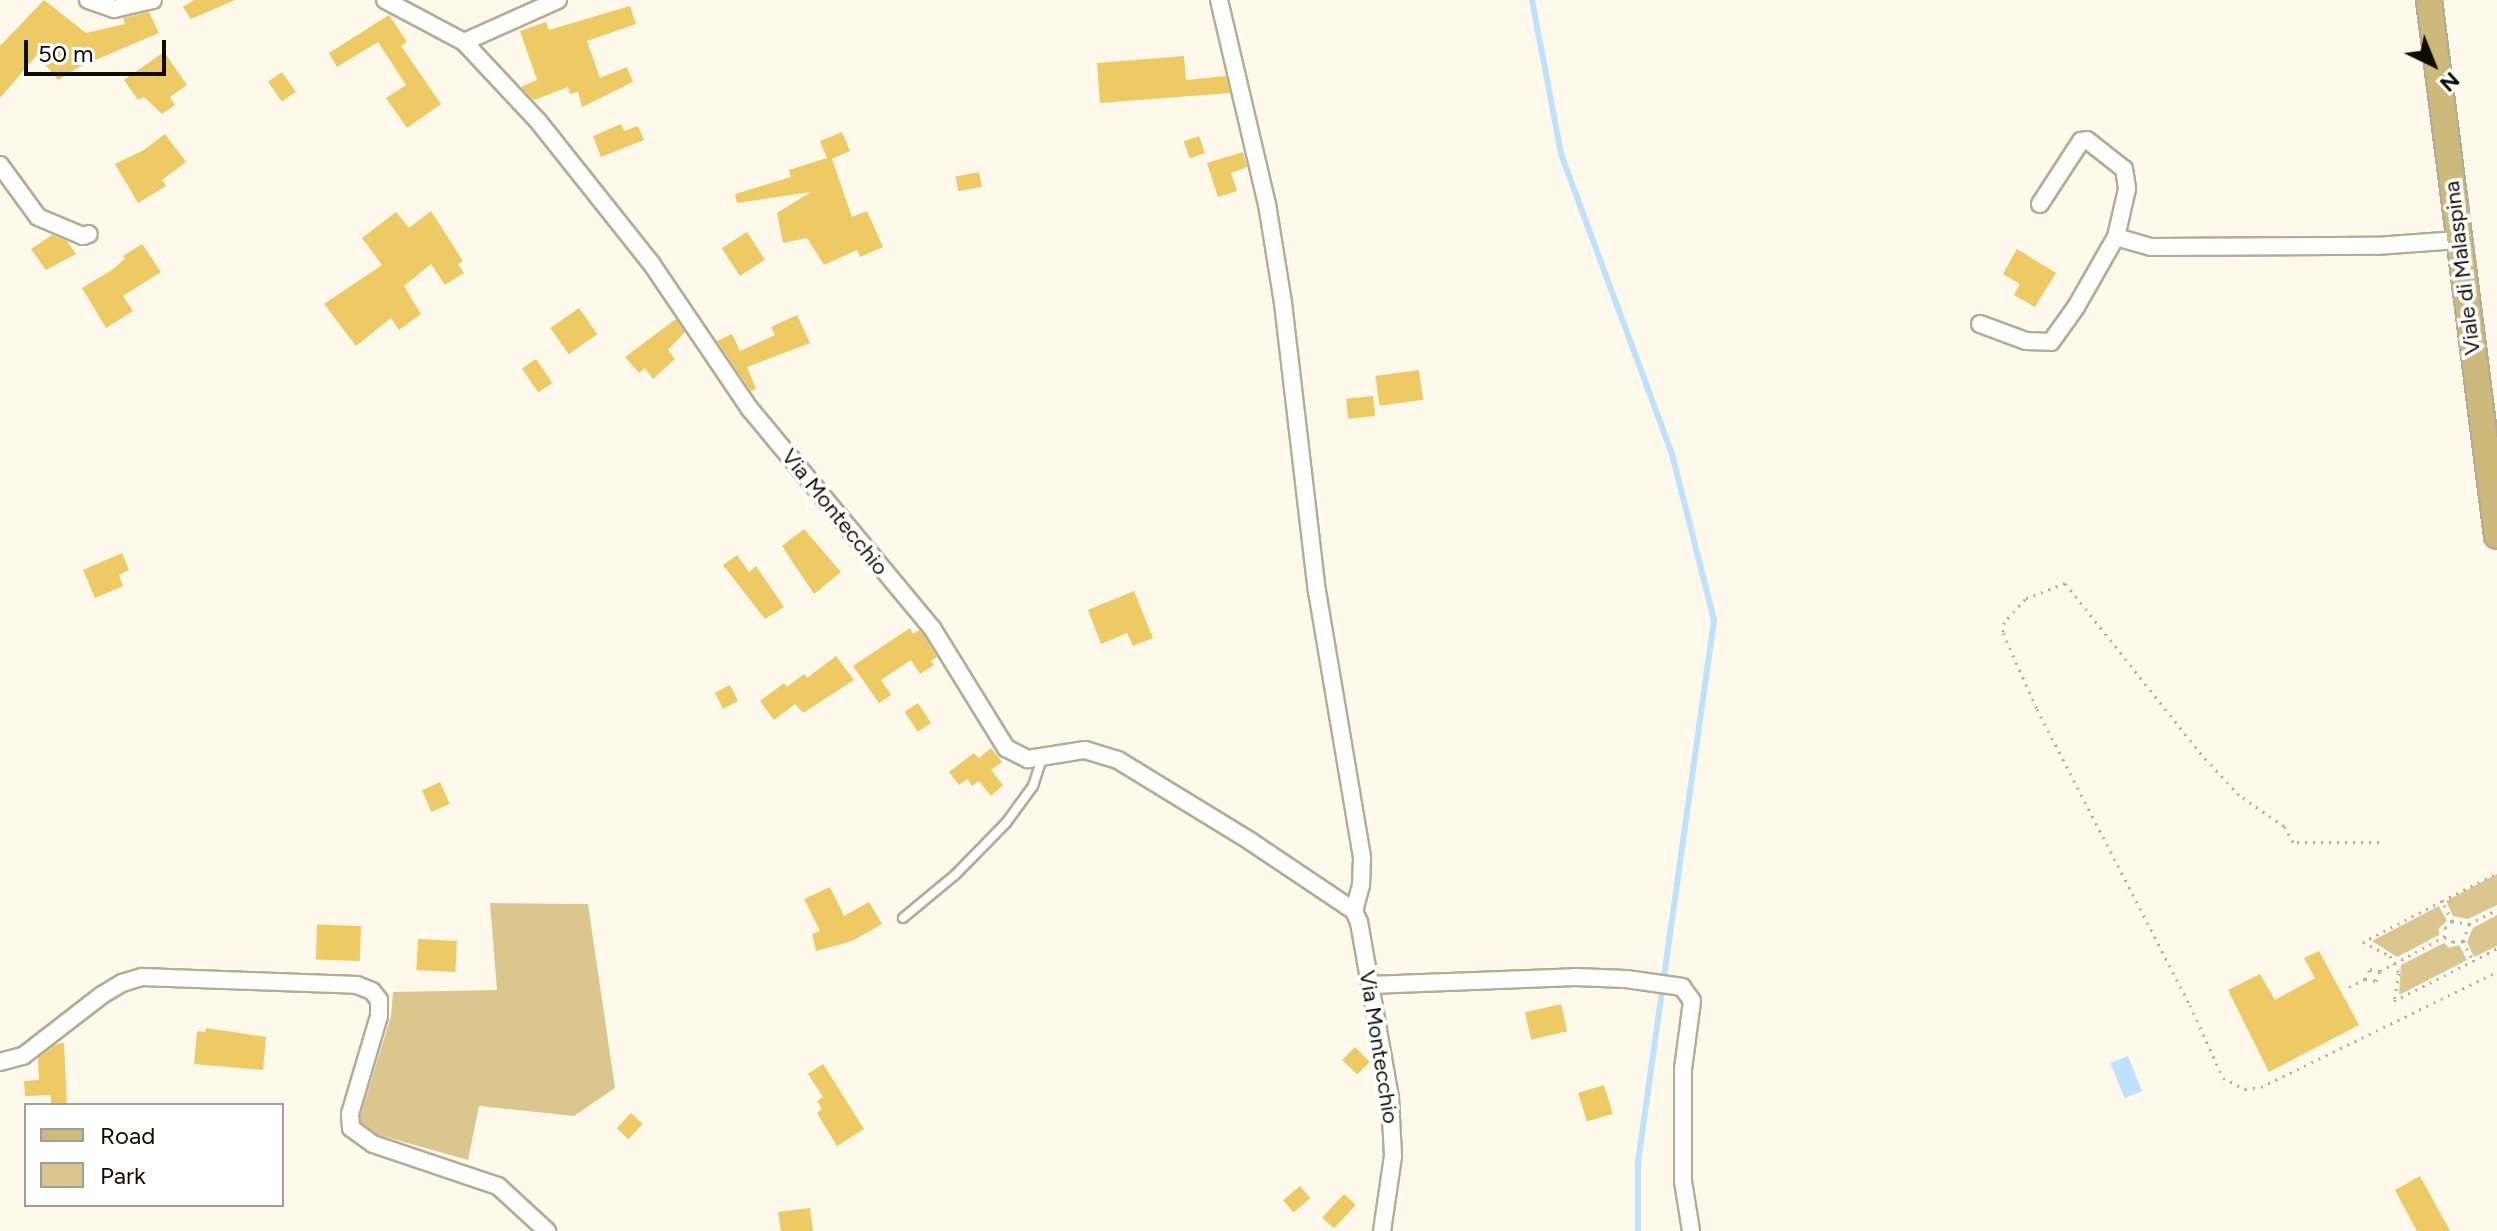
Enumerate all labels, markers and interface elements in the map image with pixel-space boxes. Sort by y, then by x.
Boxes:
scale bar [28,24,170,74]
north arrow [2393,24,2473,104]
text: 50 m [38,39,94,68]
text: N [2434,66,2465,98]
street label: Viale di Malaspina [2438,180,2486,356]
street label: Via Montecchio [776,444,894,580]
street label: Via Montecchio [1354,968,1404,1126]
legend [24,1103,284,1207]
text: Road [100,1121,155,1150]
text: Park [100,1161,146,1190]

